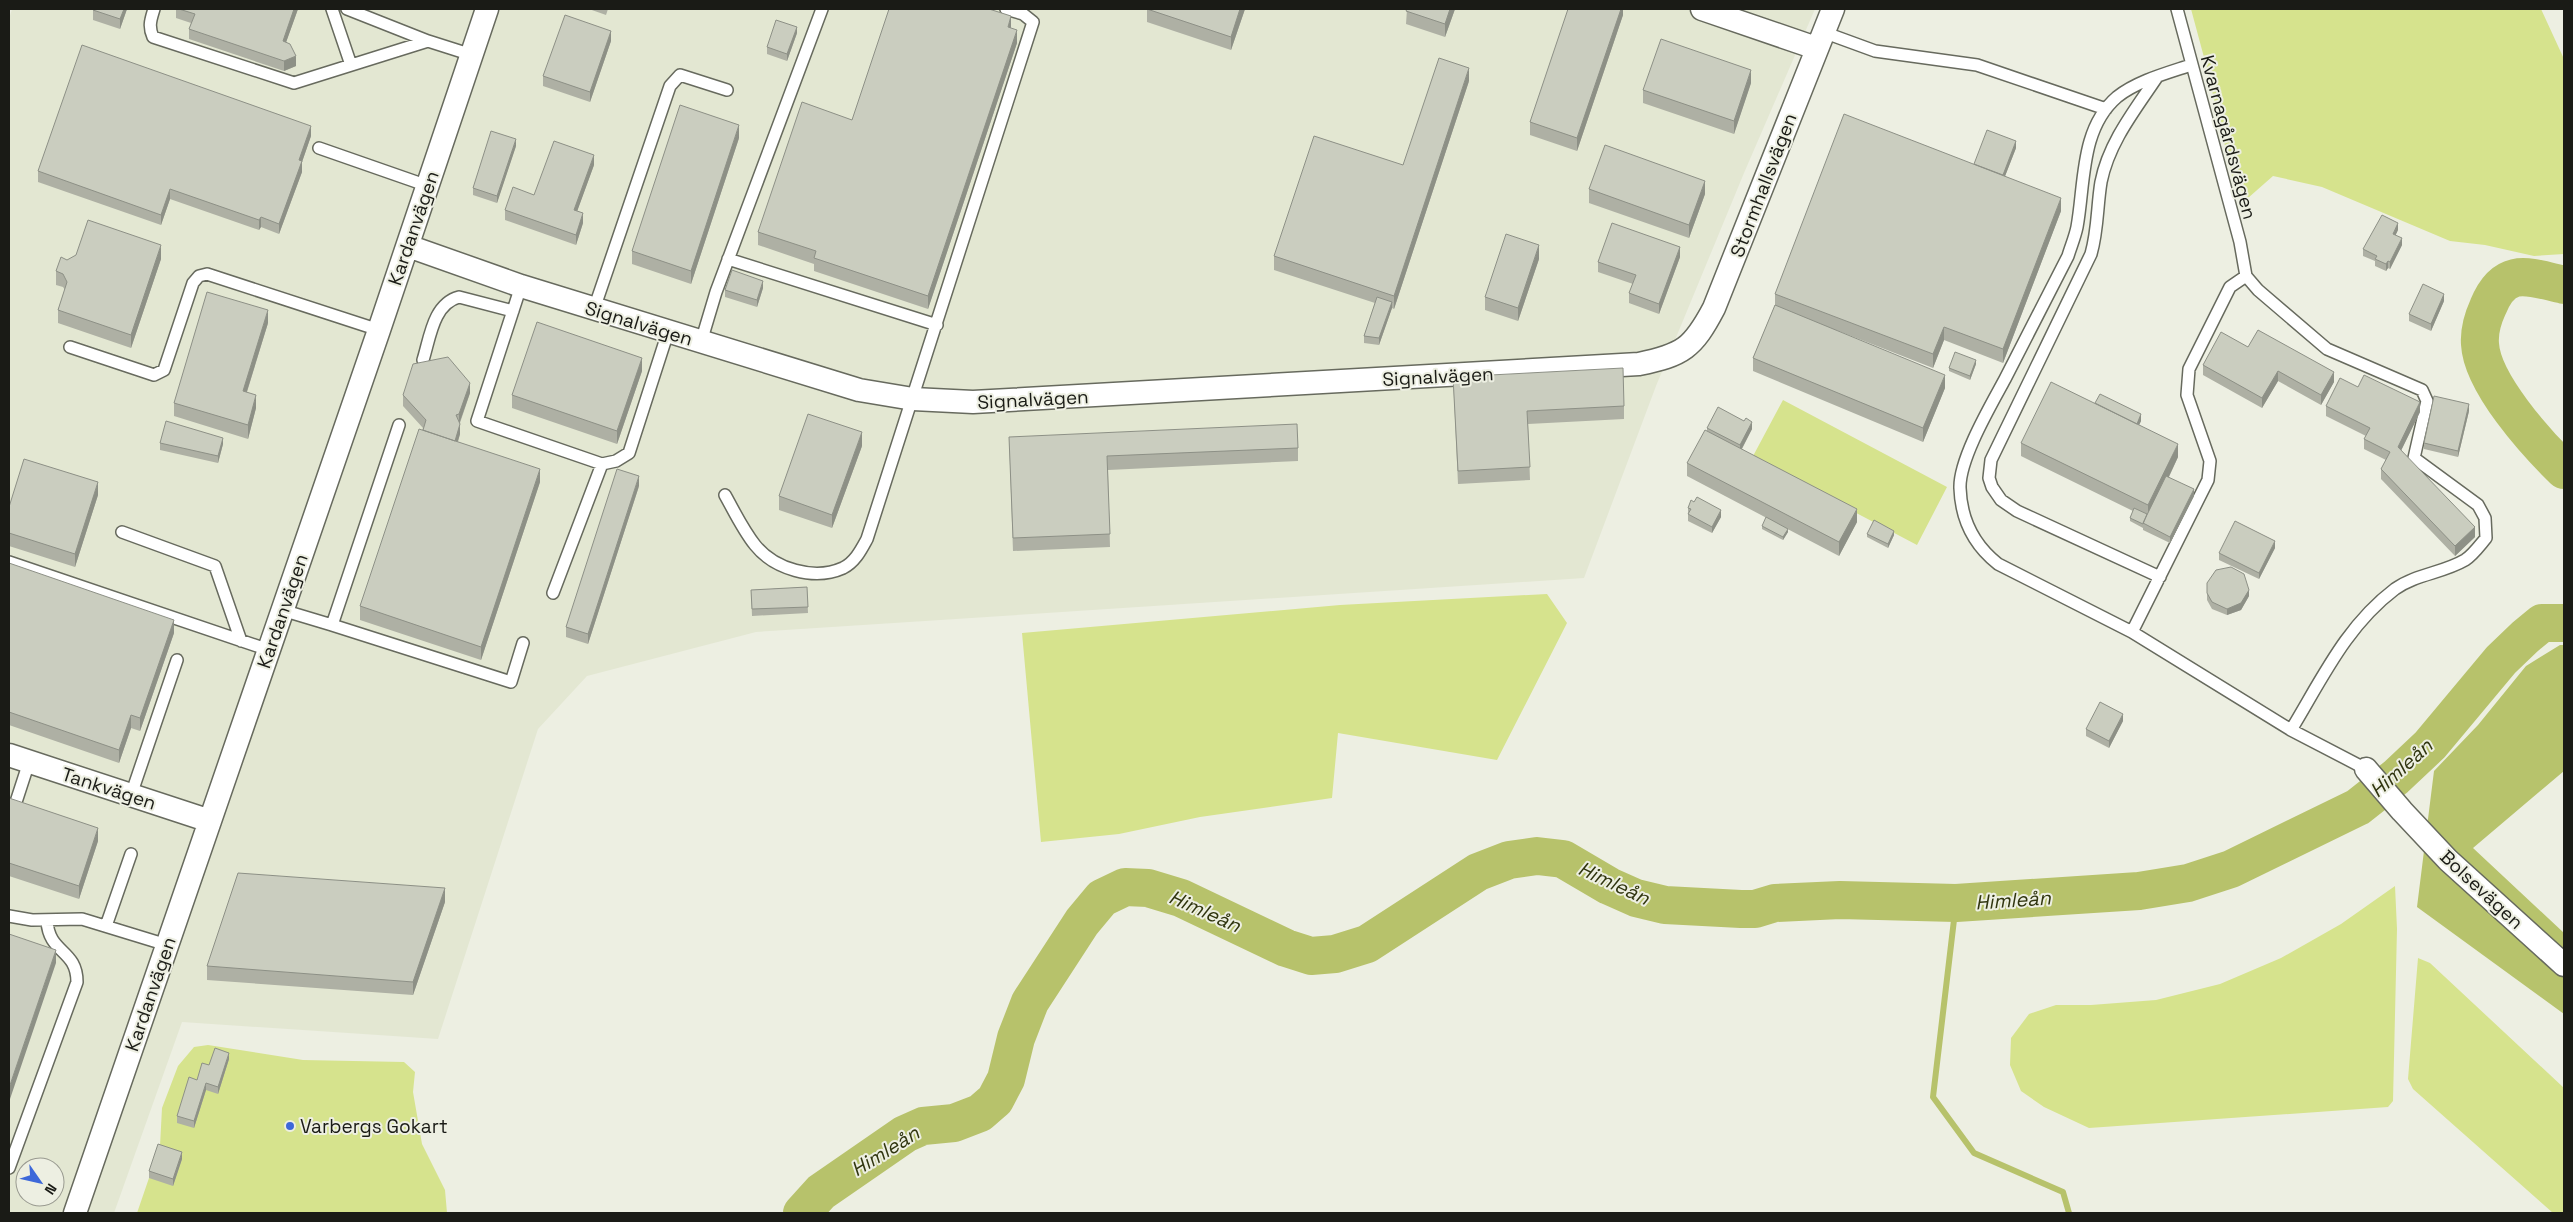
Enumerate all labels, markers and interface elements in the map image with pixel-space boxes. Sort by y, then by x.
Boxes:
street label: Kvarnagårdsvägen [2195,52,2262,222]
street label: Stormhallsvägen [1724,109,1802,261]
street label: Kardanvägen [382,168,445,289]
street label: Signalvägen [582,295,696,352]
street label: Signalvägen [1382,361,1494,392]
street label: Signalvägen [977,384,1089,415]
street label: Kardanvägen [251,551,314,672]
water label: Himleån [2364,733,2438,803]
street label: Tankvägen [58,761,159,816]
street label: Bolsevägen [2435,844,2529,934]
water label: Himleån [1574,855,1654,911]
water label: Himleån [1165,884,1246,939]
water label: Himleån [1974,884,2052,916]
street label: Kardanvägen [119,934,182,1055]
place label: Varbergs Gokart [300,1114,448,1139]
marker: Varbergs Gokart [284,1120,296,1132]
water label: Himleån [846,1120,925,1182]
north arrow [15,1157,65,1207]
text: N [41,1180,61,1198]

